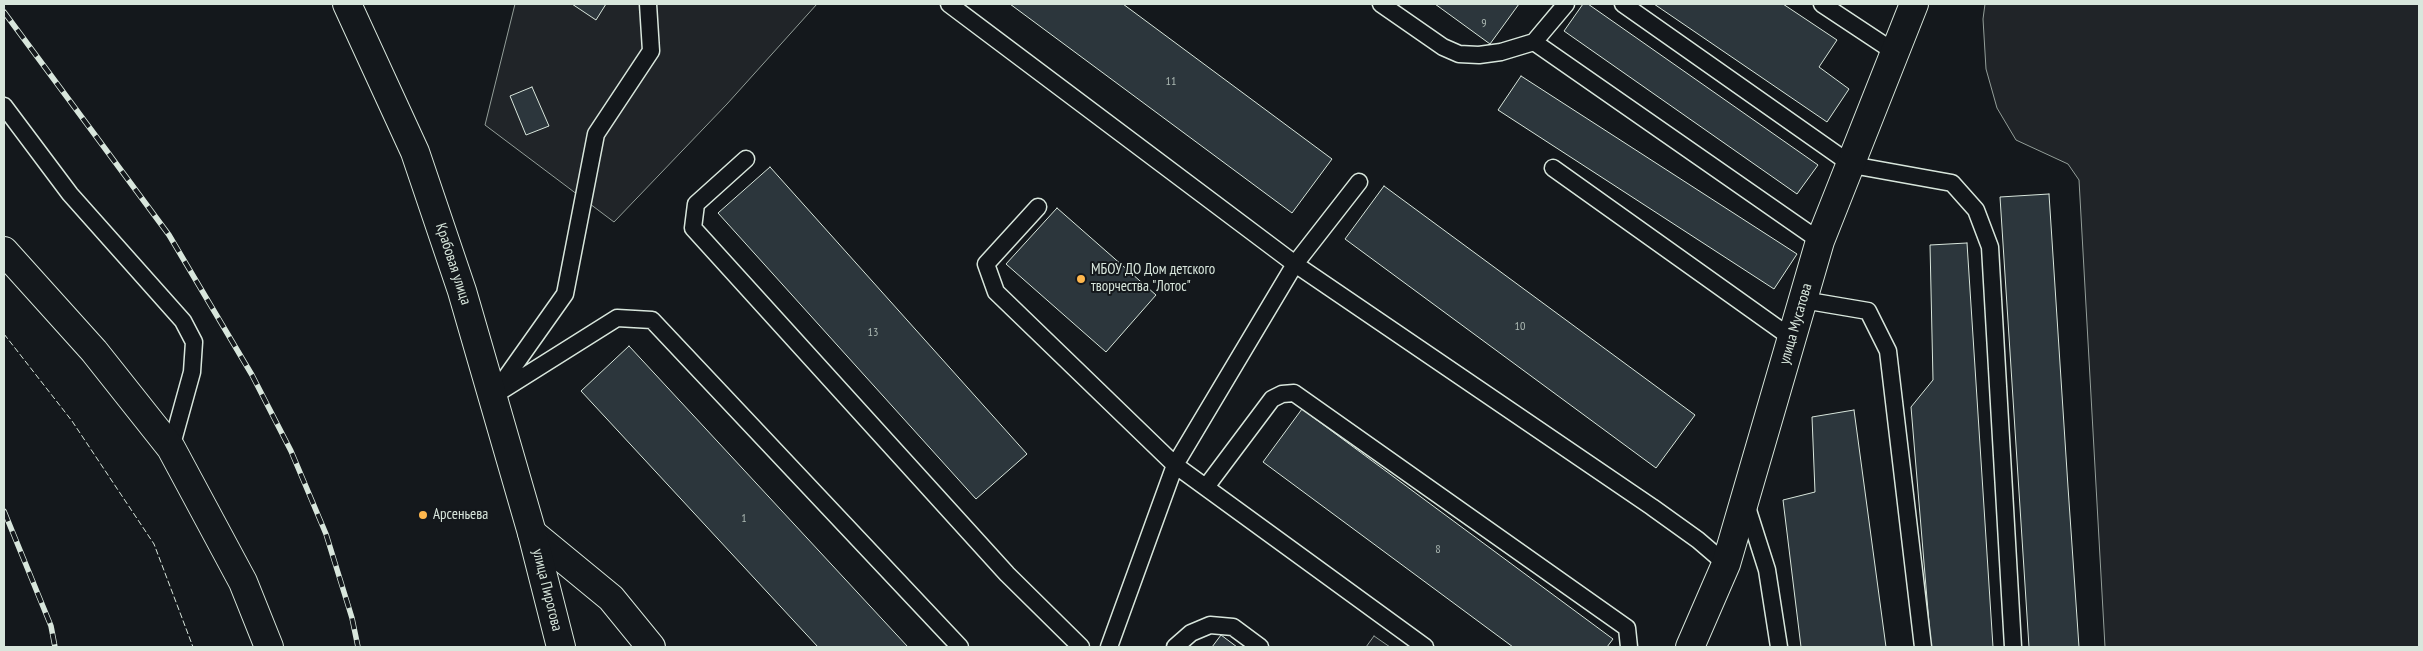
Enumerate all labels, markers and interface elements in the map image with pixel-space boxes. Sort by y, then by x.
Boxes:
house number: 9 [1481,17,1487,31]
house number: 11 [1166,75,1176,89]
street label: Крабовая улица [431,221,475,307]
place label: МБОУ ДО Дом детского творчества "Лотос" [1091,261,1215,296]
marker: МБОУ ДО Дом детского творчества "Лотос" [1075,273,1087,285]
street label: улица Мусатова [1776,281,1816,367]
house number: 10 [1515,320,1525,334]
house number: 13 [868,326,878,340]
place label: Арсеньева [433,506,488,524]
marker: Арсеньева [417,509,429,521]
house number: 1 [741,512,747,526]
house number: 8 [1435,543,1441,557]
street label: улица Пирогова [528,547,566,633]

